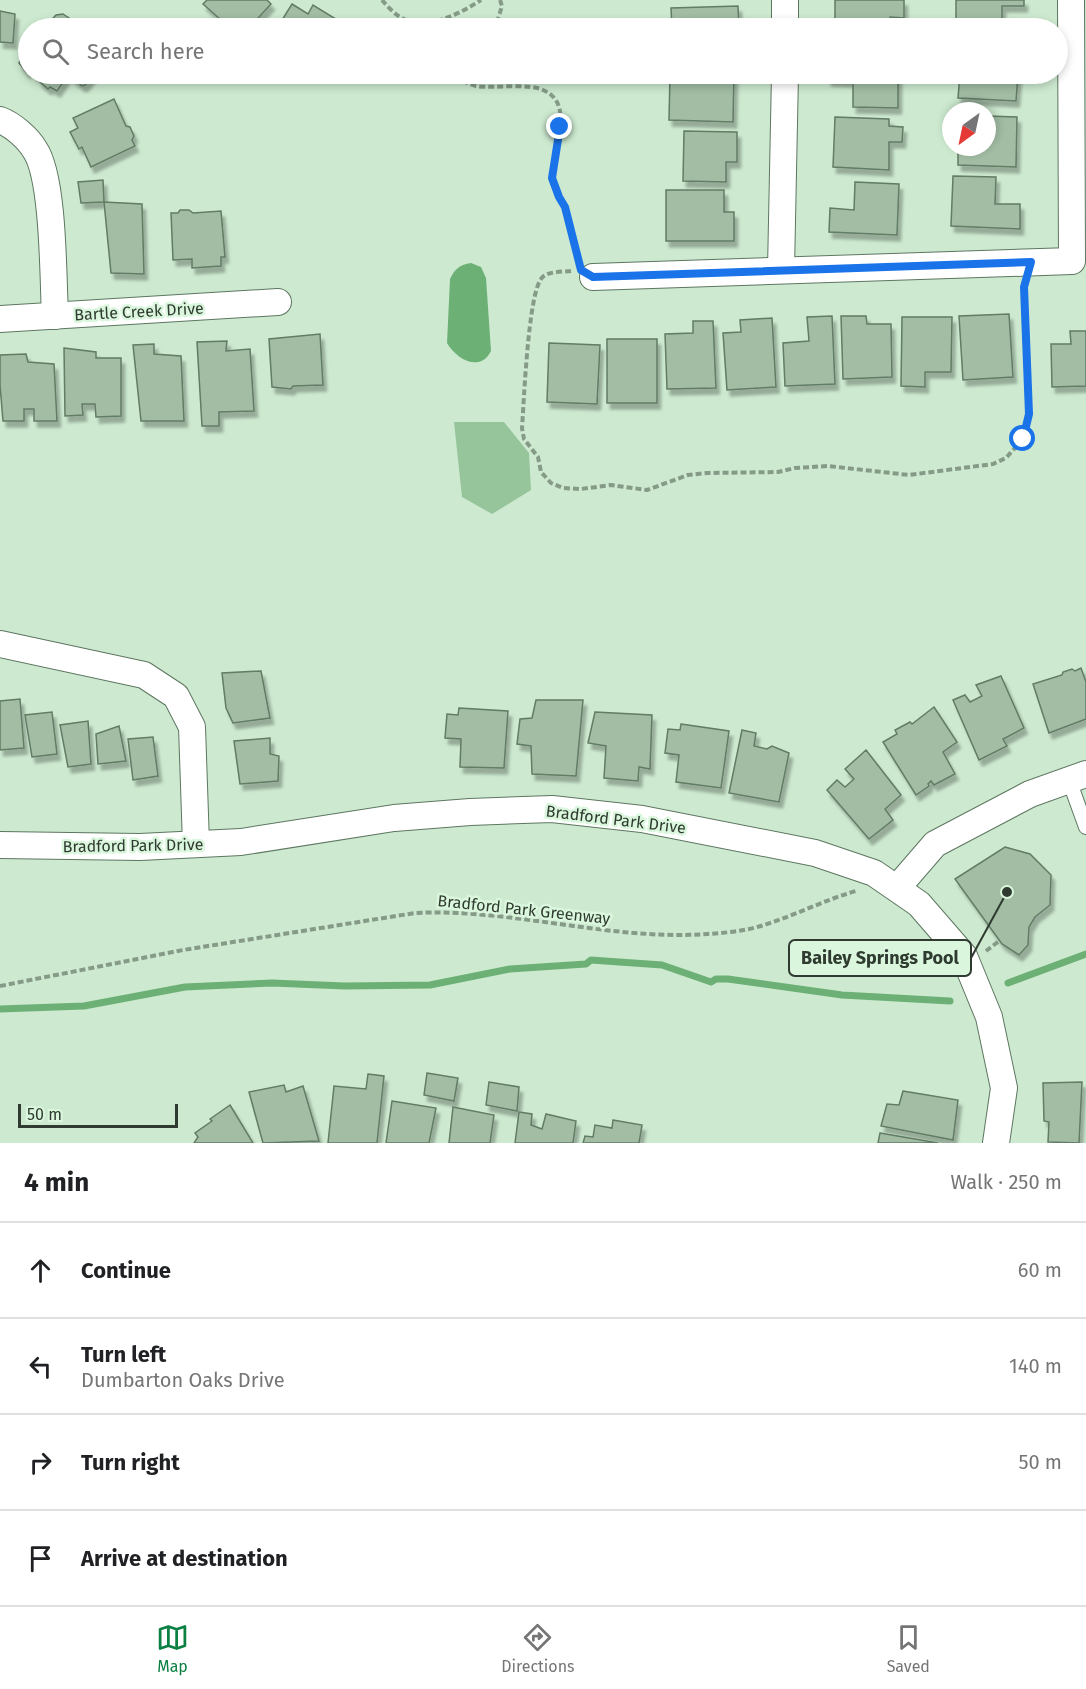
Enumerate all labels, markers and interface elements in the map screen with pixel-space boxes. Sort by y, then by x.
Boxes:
search box [18,18,1068,84]
icon: search [39,35,72,68]
text: Search here [87,38,205,65]
north arrow [942,102,996,156]
route end [546,113,572,139]
street label: Bartle Creek Drive [74,299,204,324]
route start [1009,425,1035,451]
street label: Bradford Park Drive [545,801,687,838]
street label: Bradford Park Drive [62,835,204,856]
street label: Bradford Park Greenway [437,891,611,928]
callout: Bailey Springs Pool [789,940,971,976]
text: Bailey Springs Pool [801,947,960,969]
scale bar [18,1101,178,1128]
text: 50 m [27,1105,62,1124]
text: 4 min [24,1167,89,1198]
text: Walk · 250 m [950,1170,1062,1194]
icon: ahead [24,1254,57,1287]
text: Continue [81,1257,171,1284]
text: 60 m [1018,1258,1062,1282]
text: Turn left [81,1341,166,1368]
icon: left [24,1350,57,1383]
text: 140 m [1009,1354,1062,1378]
text: Dumbarton Oaks Drive [81,1368,285,1392]
icon: right [24,1446,57,1479]
text: Turn right [81,1449,180,1476]
text: 50 m [1018,1450,1062,1474]
icon: arrive [24,1542,57,1575]
text: Arrive at destination [81,1545,288,1572]
tab: Map [156,1621,189,1676]
tab: Directions [501,1621,575,1676]
tab: Saved [887,1621,930,1676]

